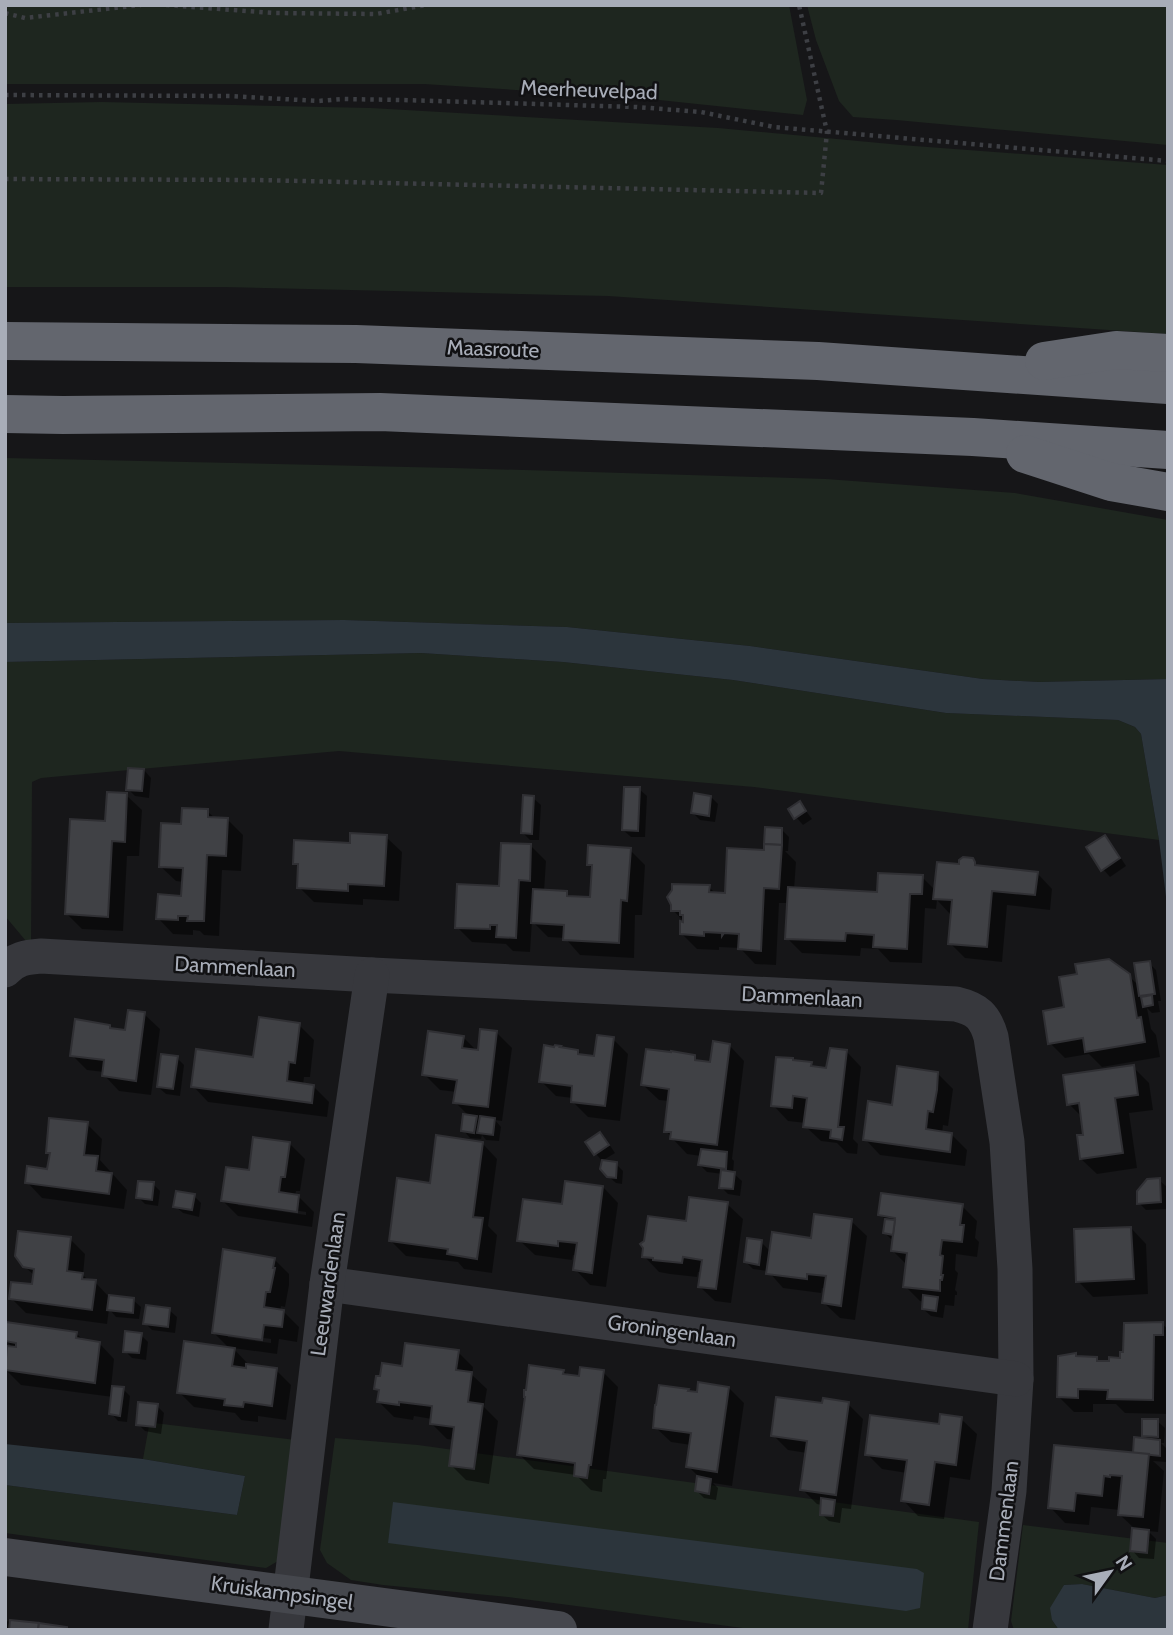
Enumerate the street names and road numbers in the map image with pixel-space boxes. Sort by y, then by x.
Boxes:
street label: Meerheuvelpad [520,75,658,104]
street label: Maasroute [446,334,540,363]
street label: Dammenlaan [174,951,296,982]
street label: Dammenlaan [741,981,863,1012]
street label: Leeuwardenlaan [305,1210,350,1358]
street label: Groningenlaan [606,1309,738,1352]
street label: Dammenlaan [984,1459,1023,1583]
street label: Kruiskampsingel [209,1570,355,1615]

